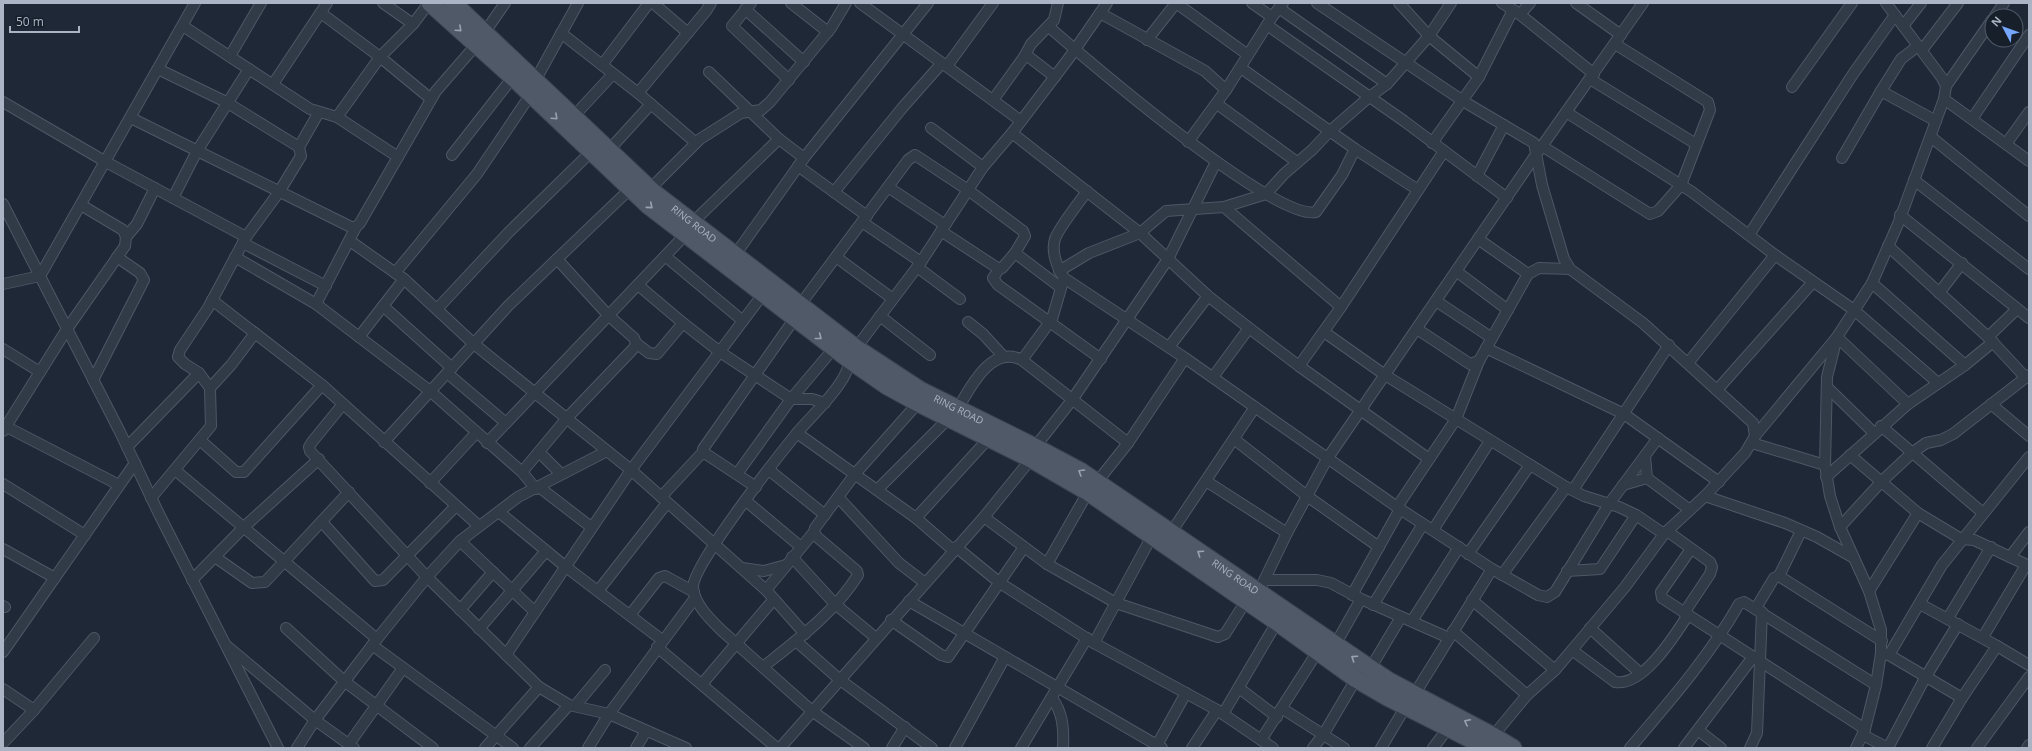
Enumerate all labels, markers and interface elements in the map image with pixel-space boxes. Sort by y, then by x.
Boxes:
scale bar [10,8,79,34]
north arrow [1984,8,2024,48]
text: 50 m [16,13,44,30]
text: N [1987,13,2005,29]
one-way arrow [454,24,462,32]
one-way arrow [550,112,558,119]
one-way arrow [645,201,652,208]
street label: RING ROAD [668,202,720,246]
one-way arrow [814,332,821,339]
street label: RING ROAD [931,391,986,427]
one-way arrow [1078,469,1085,476]
one-way arrow [1197,550,1204,558]
street label: RING ROAD [1209,556,1262,597]
one-way arrow [1351,656,1358,663]
one-way arrow [1463,719,1471,727]

